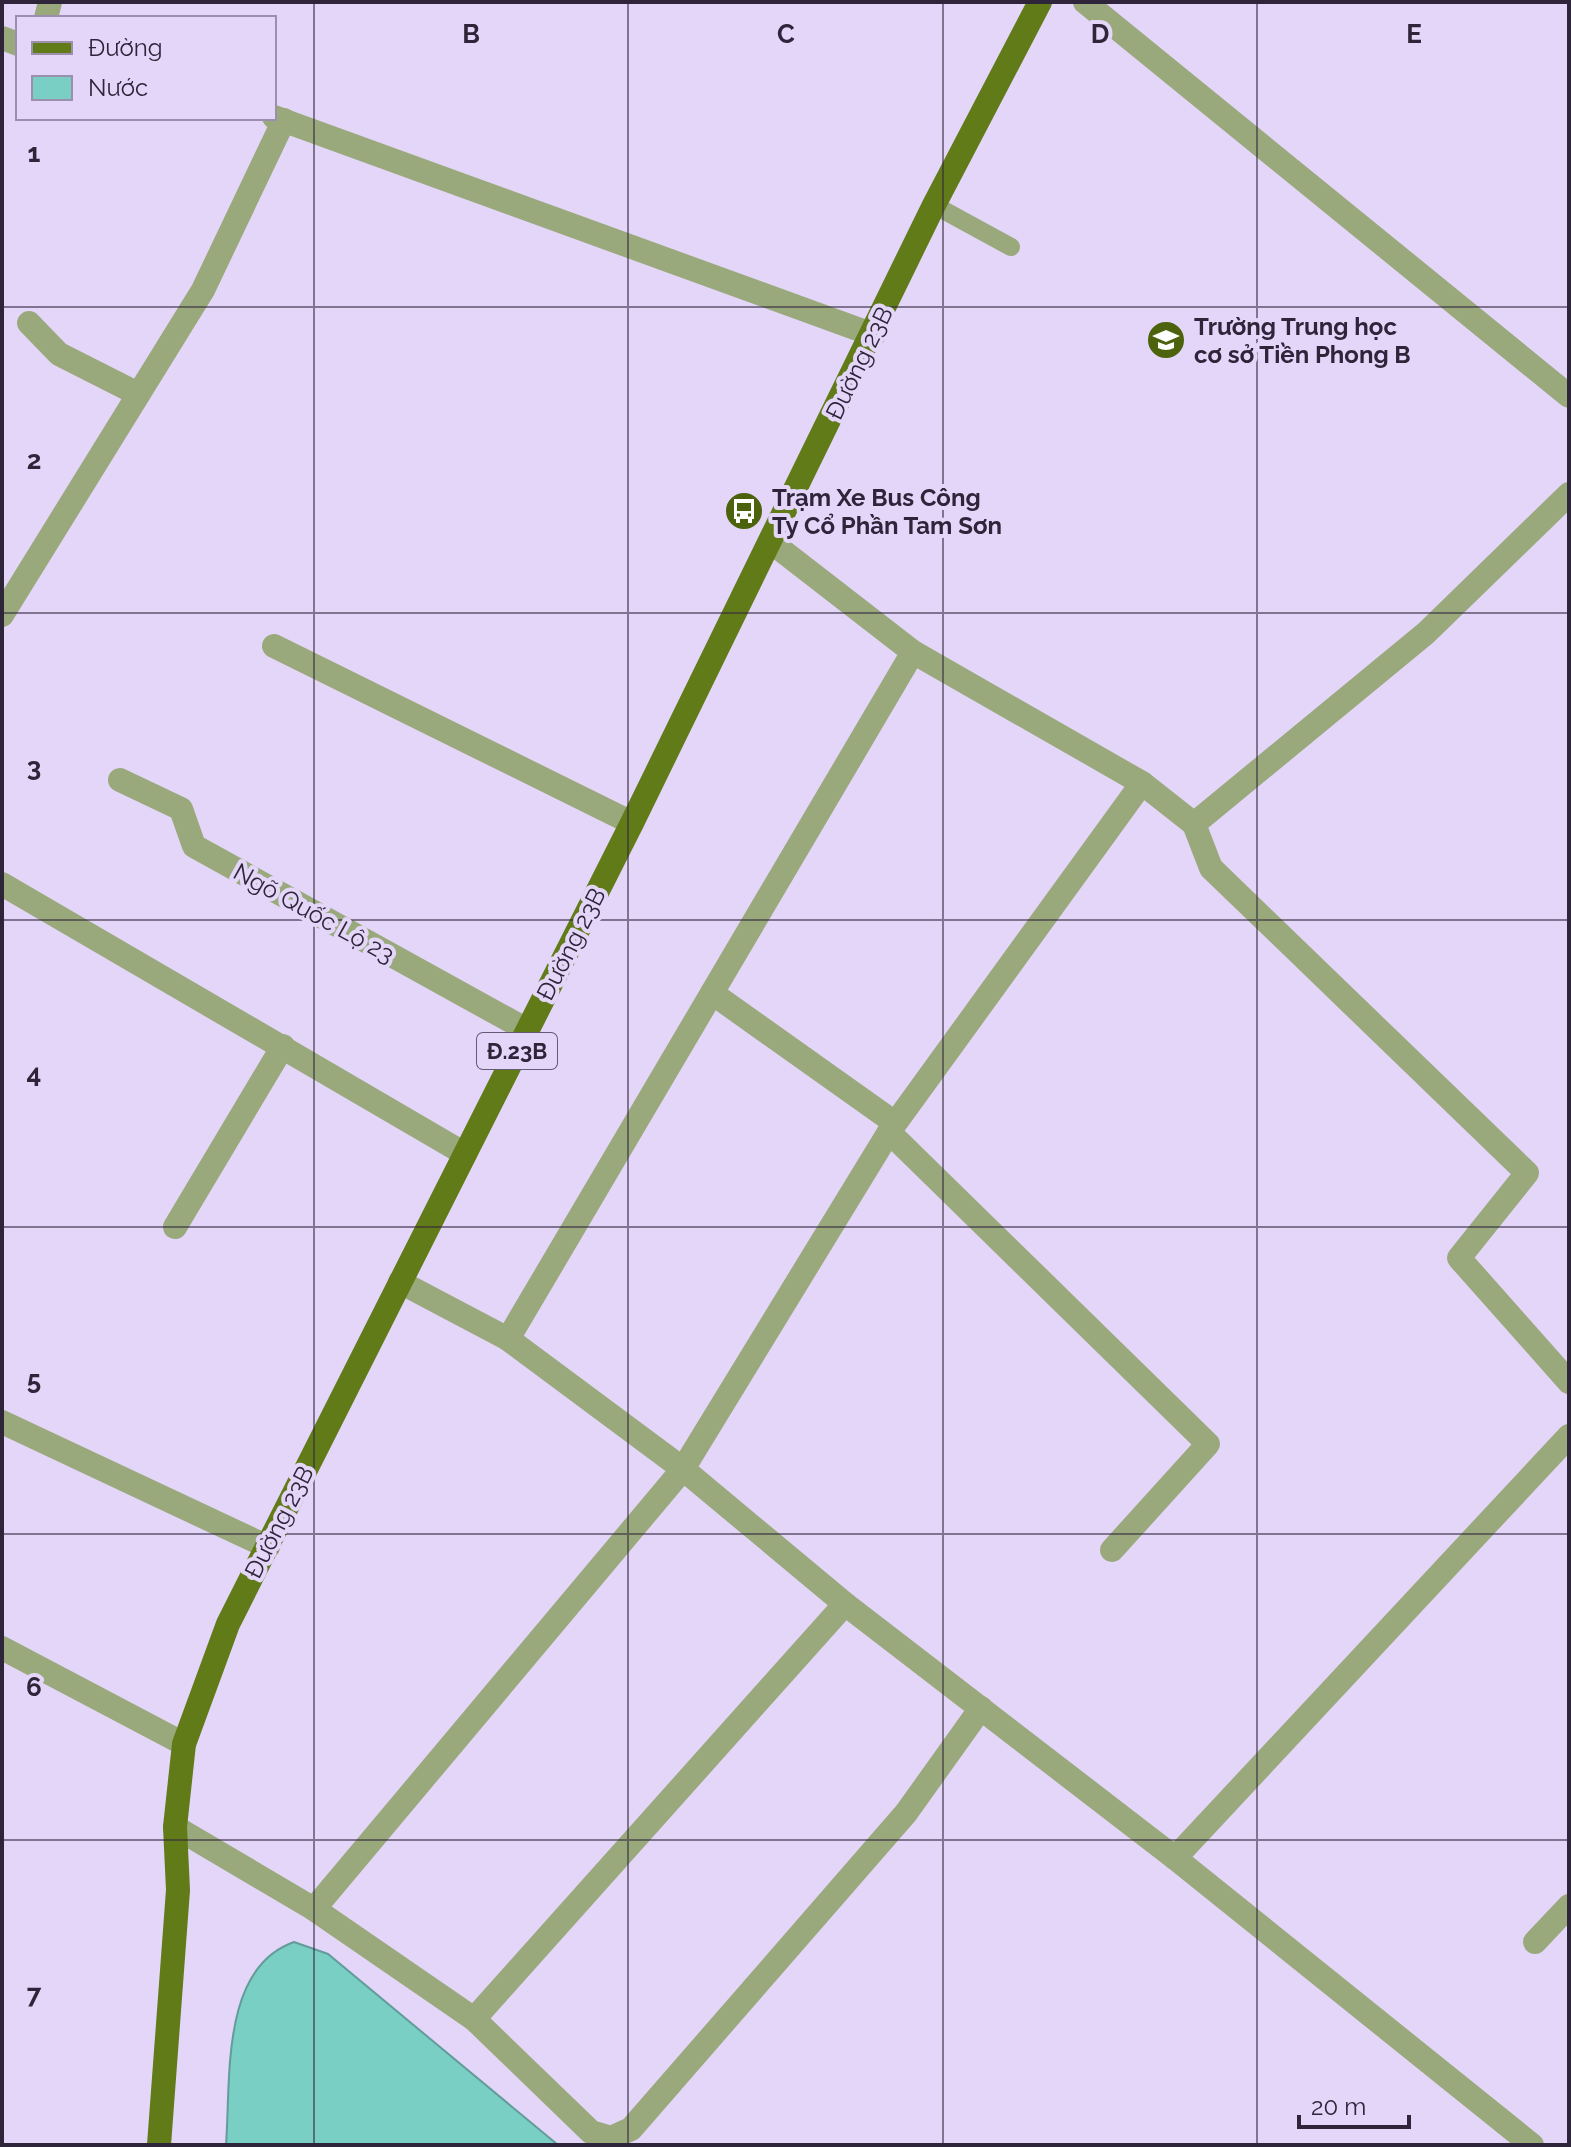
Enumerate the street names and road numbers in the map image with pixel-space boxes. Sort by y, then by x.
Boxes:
street label: Đường 23B [819,302,899,424]
street label: Ngõ Quốc Lộ 23 [229,857,399,969]
street label: Đường 23B [530,883,612,1005]
road number: Đ.23B [477,1033,557,1069]
street label: Đường 23B [238,1461,320,1583]

